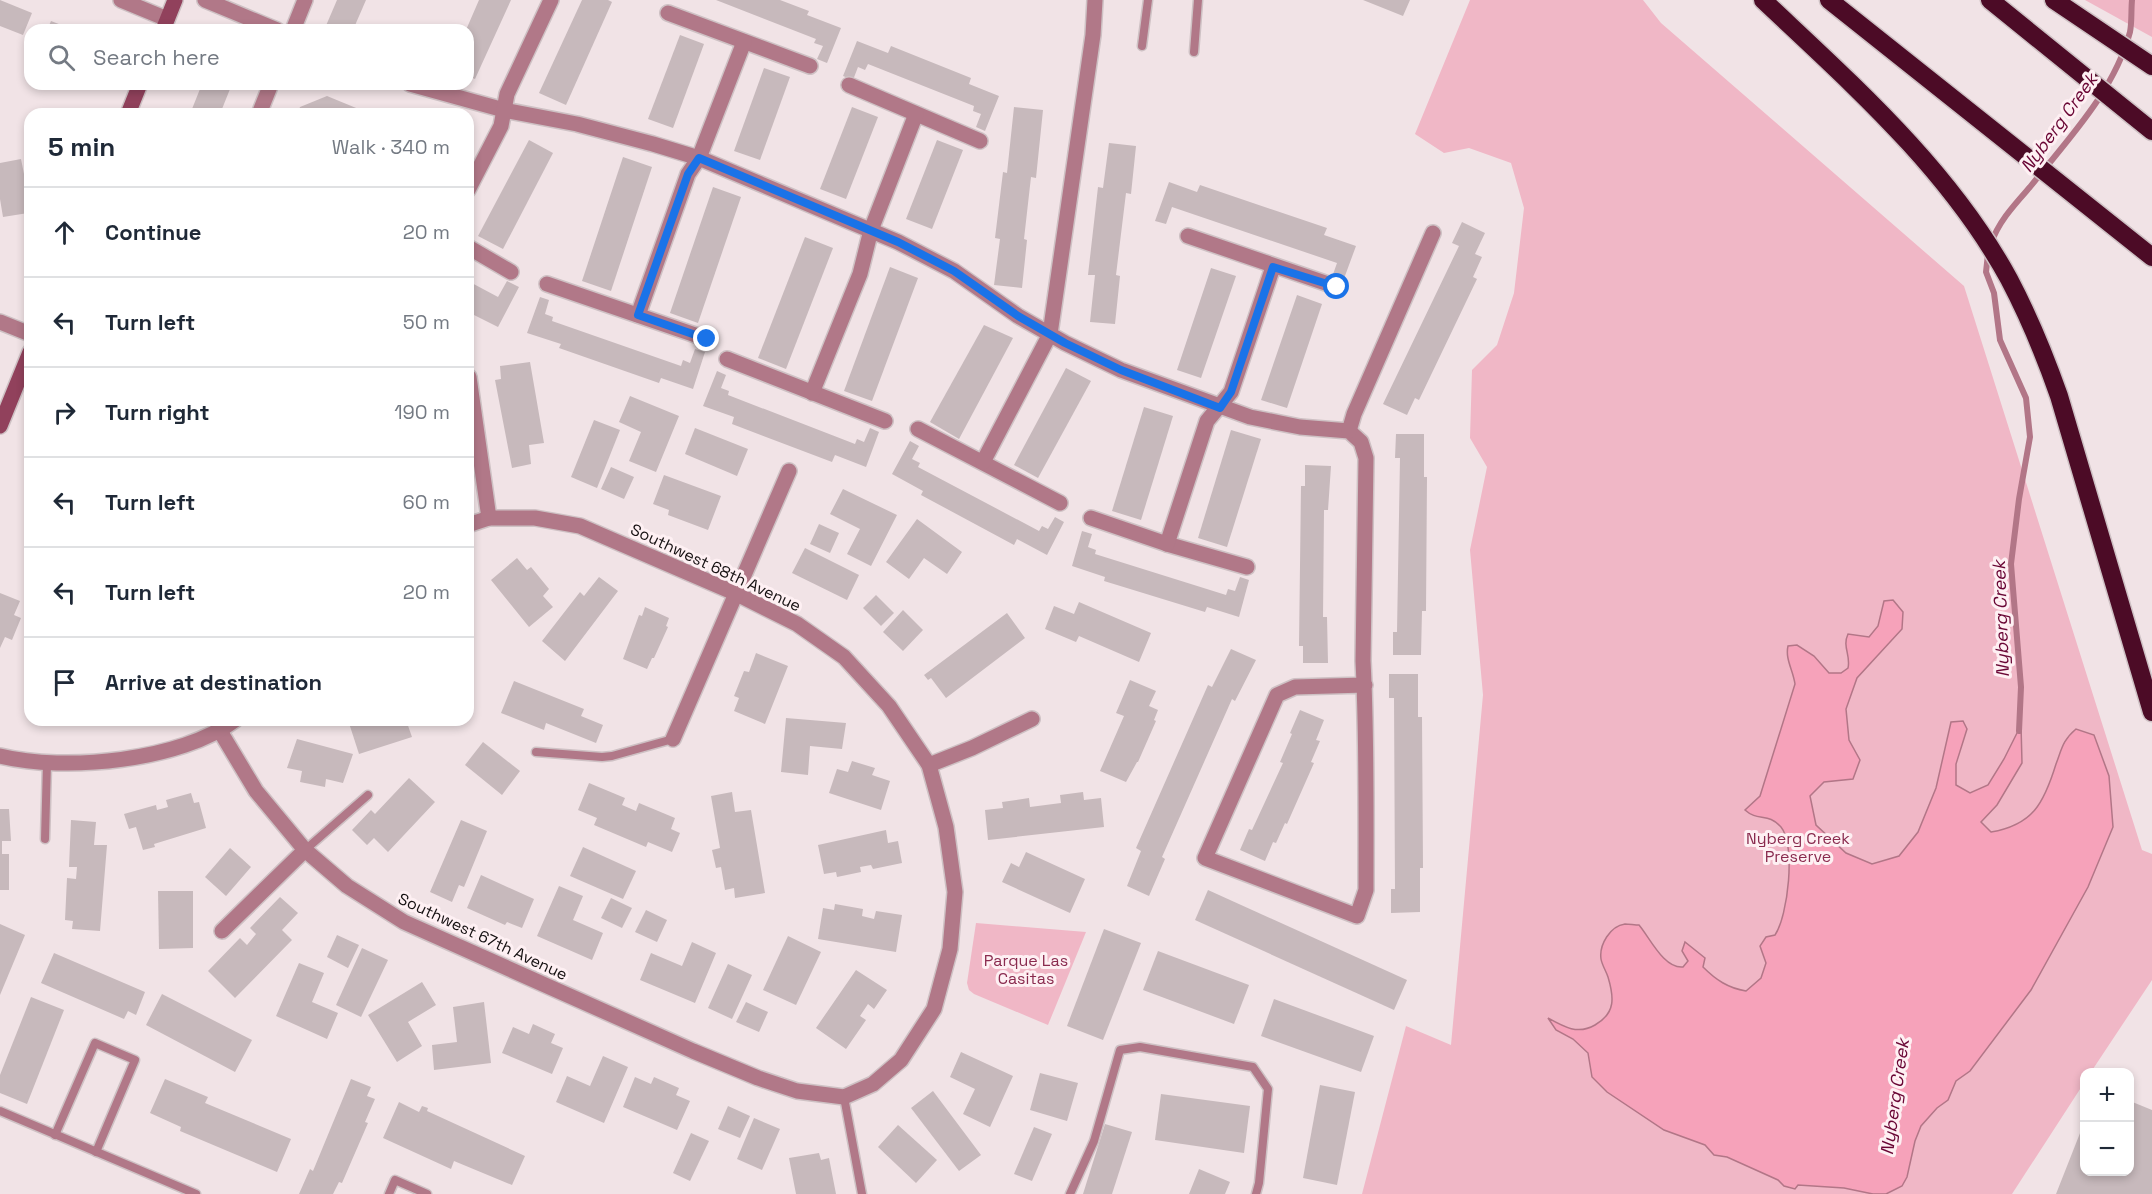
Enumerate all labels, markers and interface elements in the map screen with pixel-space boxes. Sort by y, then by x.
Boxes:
search box [24,24,474,90]
icon: search [45,41,78,74]
text: Search here [93,43,220,71]
water label: Nyberg Creek [2015,67,2104,177]
text: 5 min [48,130,115,164]
text: Walk · 340 m [332,134,450,160]
icon: ahead [48,216,81,249]
text: Continue [105,218,201,246]
text: 20 m [403,219,450,245]
route start [1323,273,1349,299]
icon: left [48,306,81,339]
text: Turn left [105,308,195,336]
text: 50 m [403,309,450,335]
route end [693,325,719,351]
icon: right [48,396,81,429]
text: Turn right [105,398,210,426]
text: 190 m [394,399,450,425]
icon: left [48,486,81,519]
text: Turn left [105,488,195,516]
text: 60 m [403,489,450,515]
street label: Southwest 68th Avenue [627,519,804,616]
water label: Nyberg Creek [1987,558,2014,678]
icon: left [48,576,81,609]
text: Turn left [105,578,195,606]
text: 20 m [403,579,450,605]
icon: arrive [48,666,81,699]
text: Arrive at destination [105,668,322,696]
park label: Nyberg Creek Preserve [1746,828,1850,867]
street label: Southwest 67th Avenue [395,888,571,985]
park label: Parque Las Casitas [984,950,1068,989]
water label: Nyberg Creek [1875,1035,1914,1156]
map controls [2080,1068,2134,1176]
button: + [2080,1068,2134,1122]
button: − [2080,1122,2134,1176]

